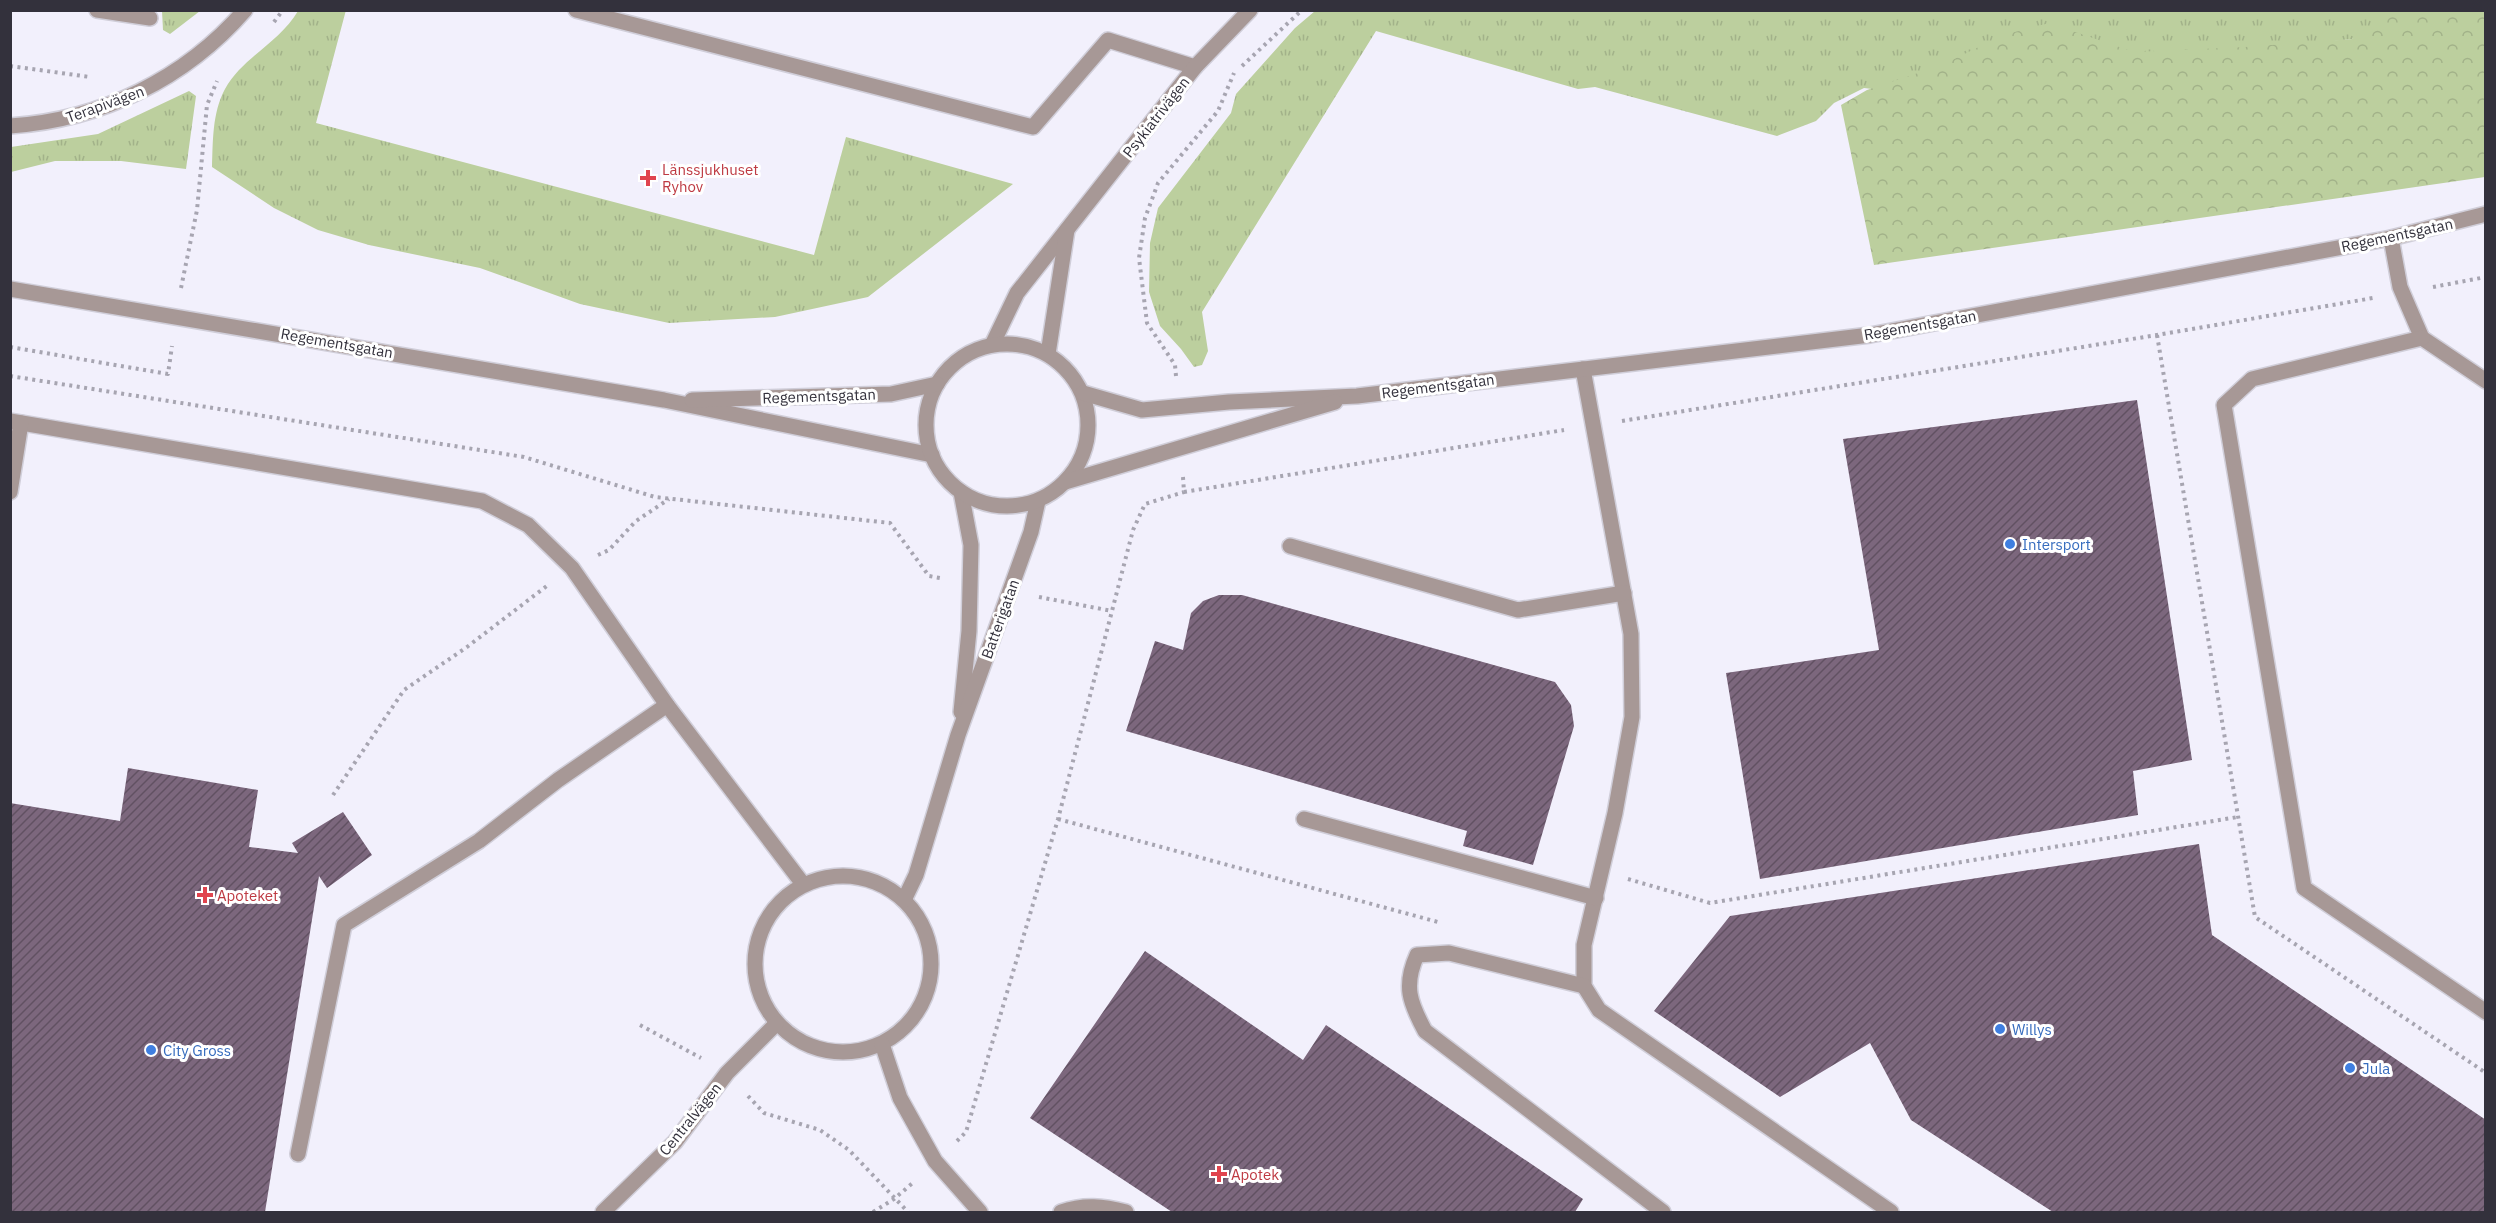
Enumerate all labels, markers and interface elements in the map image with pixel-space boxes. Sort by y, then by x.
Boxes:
street label: Psykiatrivägen [1119,73,1193,161]
street label: Terapivägen [63,81,147,127]
place label: Länssjukhuset Ryhov [662,160,759,196]
marker: Länssjukhuset Ryhov [639,169,657,187]
street label: Regementsgatan [2339,214,2455,256]
street label: Regementsgatan [1862,306,1978,344]
street label: Regementsgatan [279,324,395,362]
street label: Regementsgatan [1380,370,1496,402]
street label: Regementsgatan [762,385,876,407]
place label: Intersport [2022,535,2091,554]
marker: Intersport [2003,537,2017,551]
street label: Batterigatan [977,577,1023,661]
place label: Apoteket [217,886,278,905]
marker: Apoteket [198,888,212,902]
place label: Willys [2012,1020,2052,1039]
marker: Willys [1993,1022,2007,1036]
place label: City Gross [163,1041,231,1060]
marker: City Gross [144,1043,158,1057]
place label: Jula [2362,1059,2390,1078]
marker: Jula [2343,1061,2357,1075]
street label: Centralvägen [655,1079,725,1159]
place label: Apotek [1231,1165,1279,1184]
marker: Apotek [1212,1167,1226,1181]

